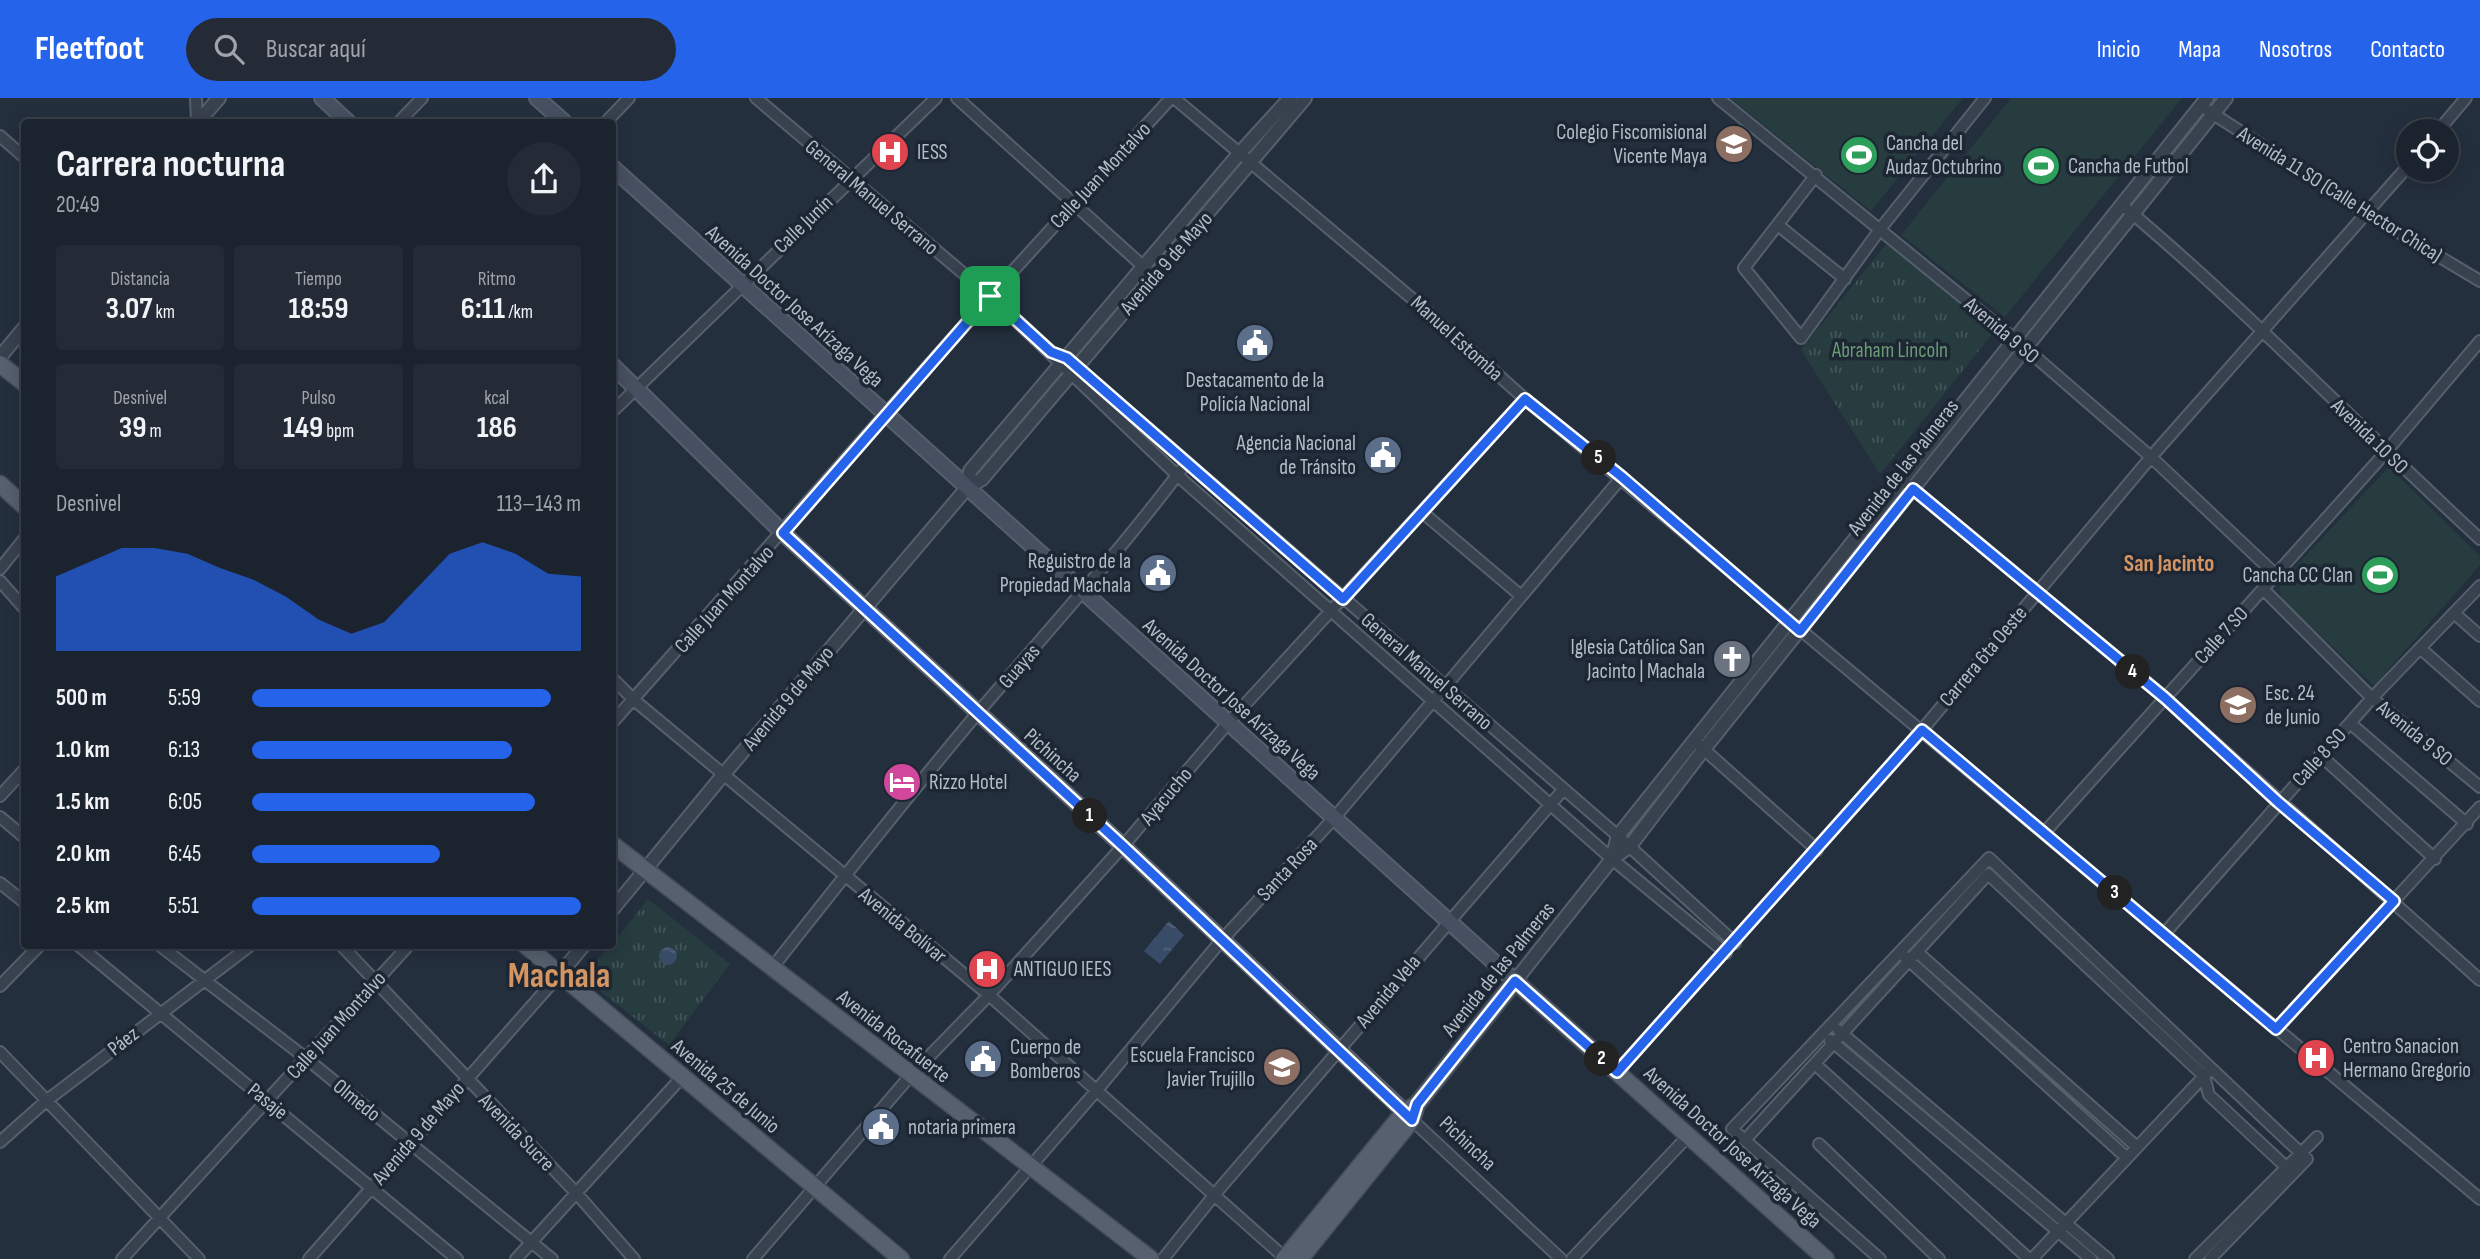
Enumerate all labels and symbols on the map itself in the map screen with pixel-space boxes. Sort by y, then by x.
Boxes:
street label: Calle Juan Montalvo [1045,117,1156,234]
place label: Colegio Fiscomisional Vicente Maya [1556,120,1707,169]
street label: Avenida 11 SO (Calle Hector Chica) [2232,121,2447,268]
school or university icon: Colegio Fiscomisional Vicente Maya [1713,123,1755,165]
hospital icon: IESS [869,131,911,173]
place label: Cancha del Audaz Octubrino [1885,131,2002,180]
street label: General Manuel Serrano [800,134,943,260]
sports icon: Cancha del Audaz Octubrino [1838,134,1880,176]
place label: IESS [917,140,948,165]
sports icon: Cancha de Futbol [2020,145,2062,187]
place label: Cancha de Futbol [2068,154,2189,179]
street label: Calle Junín [769,190,838,259]
street label: Avenida 9 de Mayo [1114,207,1218,321]
street label: Avenida Doctor Jose Arízaga Vega [700,219,889,393]
pin [960,266,1020,326]
street label: Manuel Estomba [1405,290,1508,386]
street label: Avenida 9 SO [1958,291,2044,369]
public building icon: Destacamento de la Policía Nacional [1234,322,1276,364]
park label: Abraham Lincoln [1831,338,1948,363]
place label: Destacamento de la Policía Nacional [1186,368,1324,417]
street label: Avenida 10 SO [2325,393,2413,479]
street label: Avenida de las Palmeras [1842,394,1964,541]
place label: Agencia Nacional de Tránsito [1235,431,1356,480]
public building icon: Agencia Nacional de Tránsito [1362,434,1404,476]
pin: 5 [1582,440,1616,476]
street label: Calle Juan Montalvo [669,540,779,658]
place label: Reguistro de la Propiedad Machala [1000,549,1131,598]
district label: San Jacinto [2124,550,2214,578]
public building icon: Reguistro de la Propiedad Machala [1137,552,1179,594]
sports icon: Cancha CC Clan [2359,554,2401,596]
place label: Cancha CC Clan [2243,563,2353,588]
street label: Carrera 6ta Oeste [1934,601,2033,712]
street label: Calle 7 SO [2189,602,2254,669]
street label: General Manuel Serrano [1356,607,1498,735]
street label: Avenida Doctor Jose Arízaga Vega [1137,612,1326,786]
place label: Iglesia Católica San Jacinto | Machala [1570,635,1705,684]
church icon: Iglesia Católica San Jacinto | Machala [1711,638,1753,680]
street label: Guayas [993,639,1045,694]
street label: Avenida 9 de Mayo [737,641,839,756]
pin: 4 [2116,654,2150,690]
place label: Esc. 24 de Junio [2265,681,2320,730]
school or university icon: Esc. 24 de Junio [2217,684,2259,726]
street label: Avenida 9 SO [2371,695,2458,771]
street label: Pichincha [1019,723,1086,788]
street label: Calle 8 SO [2287,723,2352,791]
hotel icon: Rizzo Hotel [881,761,923,803]
street label: Ayacucho [1134,762,1198,831]
place label: Rizzo Hotel [929,770,1007,795]
pin: 1 [1072,798,1108,834]
street label: Santa Rosa [1252,832,1323,906]
pin: 3 [2098,876,2132,910]
street label: Avenida Bolívar [853,882,952,968]
street label: Avenida de las Palmeras [1436,897,1560,1042]
hospital icon: ANTIGUO IEES [966,948,1008,990]
street label: Avenida Vela [1350,950,1426,1034]
district label: Machala [508,955,610,998]
place label: ANTIGUO IEES [1013,957,1112,982]
street label: Calle Juan Montalvo [281,966,391,1084]
street label: Avenida Rocafuerte [831,984,955,1088]
street label: Páez [103,1021,144,1061]
street label: Avenida 25 de Junio [666,1033,785,1139]
place label: Centro Sanacion Hermano Gregorio [2343,1034,2471,1083]
place label: Cuerpo de Bomberos [1010,1035,1081,1084]
hospital icon: Centro Sanacion Hermano Gregorio [2295,1037,2337,1079]
public building icon: Cuerpo de Bomberos [962,1038,1004,1080]
pin: 2 [1584,1042,1620,1076]
place label: Escuela Francisco Javier Trujillo [1130,1043,1255,1092]
school or university icon: Escuela Francisco Javier Trujillo [1261,1046,1303,1088]
street label: Avenida Doctor Jose Arízaga Vega [1638,1060,1827,1234]
street label: Olmedo [328,1074,385,1127]
street label: Avenida 9 de Mayo [366,1077,470,1191]
street label: Pasaje [243,1078,293,1125]
street label: Avenida Sucre [473,1088,560,1176]
public building icon: notaria primera [860,1106,902,1148]
street label: Pichincha [1434,1111,1501,1176]
place label: notaria primera [908,1115,1016,1140]

